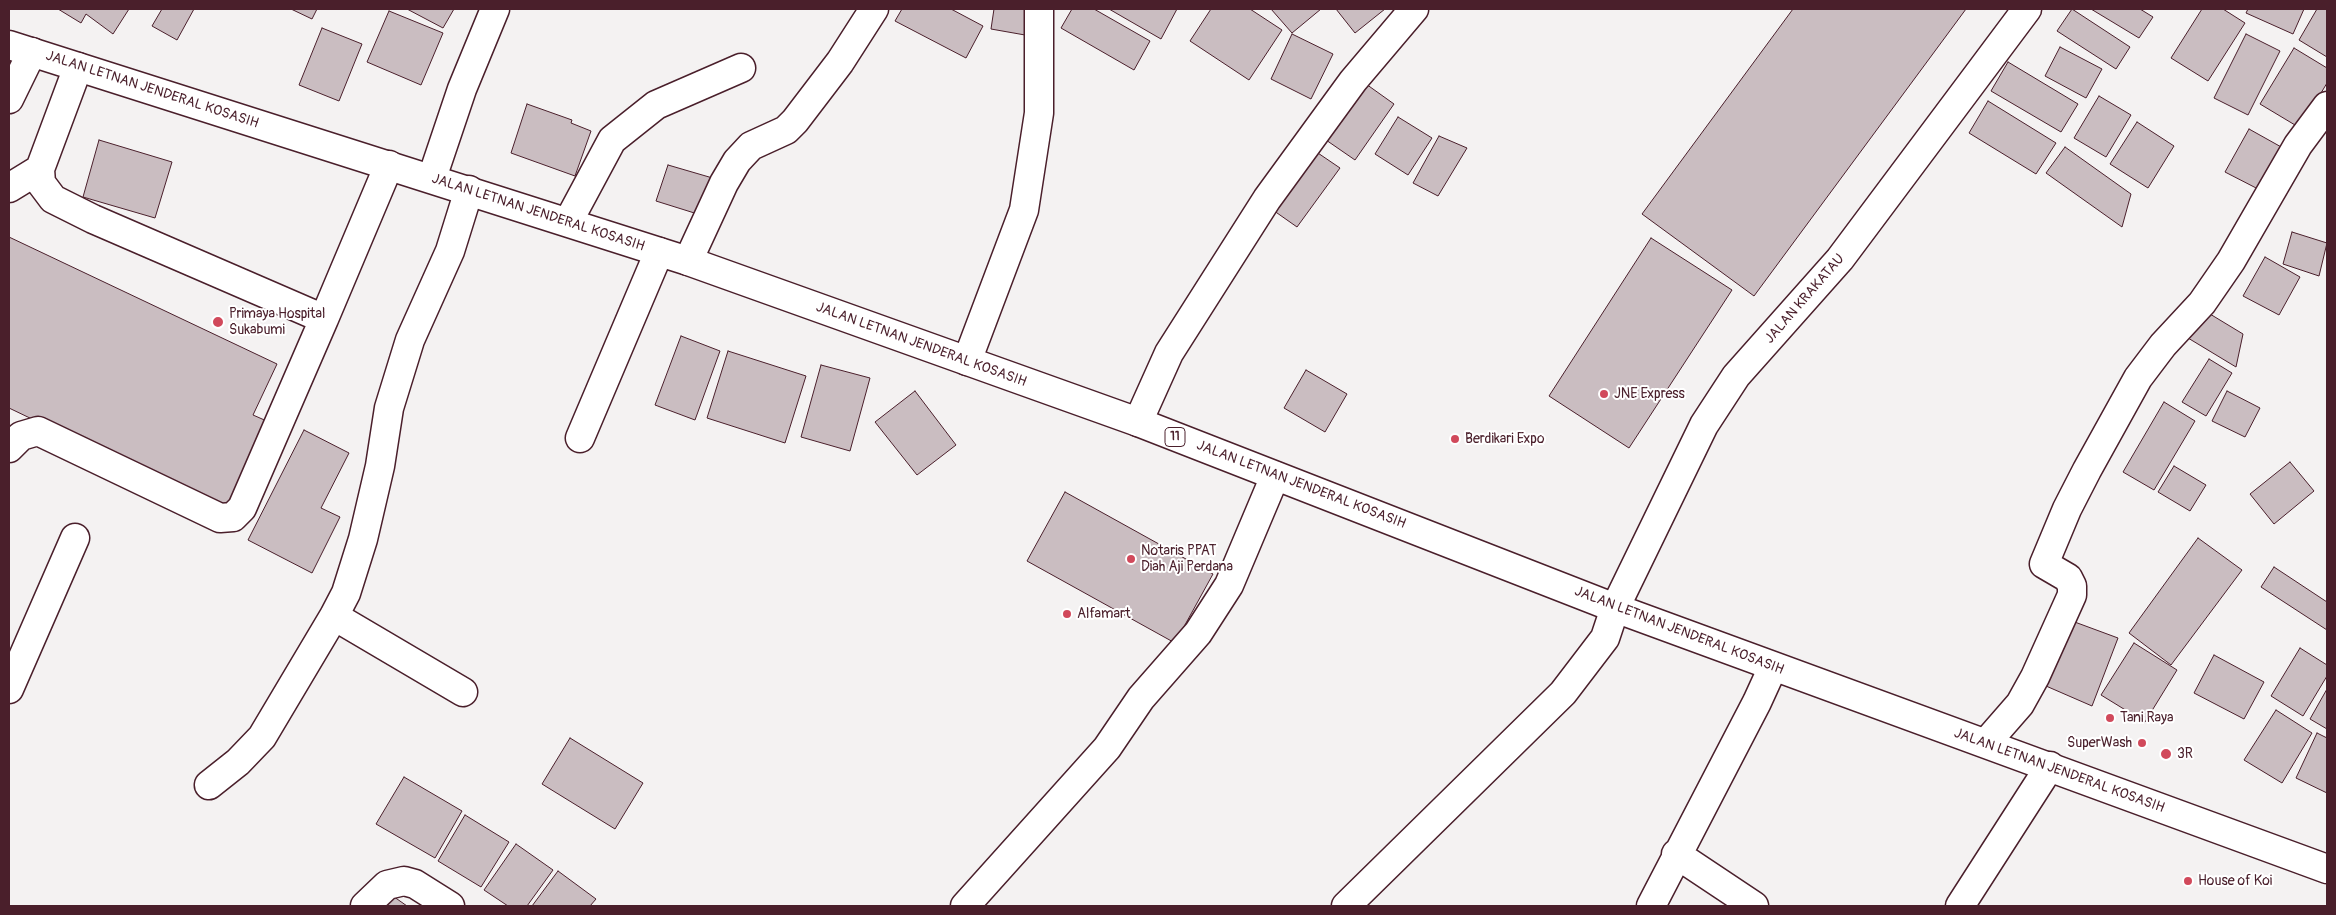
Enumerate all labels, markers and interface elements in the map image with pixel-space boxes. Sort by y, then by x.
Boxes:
street label: JALAN LETNAN JENDERAL KOSASIH [43,48,261,132]
street label: JALAN LETNAN JENDERAL KOSASIH [429,171,647,255]
street label: JALAN KRAKATAU [1762,251,1848,347]
street label: JALAN LETNAN JENDERAL KOSASIH [813,299,1029,391]
place label: Primaya Hospital Sukabumi [229,306,325,338]
marker: Primaya Hospital Sukabumi [211,315,225,329]
place label: JNE Express [1614,386,1685,402]
marker: JNE Express [1598,388,1610,400]
road number: 11 [1165,428,1185,447]
place label: Berdikari Expo [1465,431,1544,447]
marker: Berdikari Expo [1449,433,1461,445]
street label: JALAN LETNAN JENDERAL KOSASIH [1194,437,1408,533]
place label: Notaris PPAT Diah Aji Perdana [1141,543,1233,576]
marker: Notaris PPAT Diah Aji Perdana [1125,553,1137,565]
street label: JALAN LETNAN JENDERAL KOSASIH [1572,583,1786,679]
place label: Alfamart [1077,606,1131,622]
marker: Alfamart [1061,608,1073,620]
place label: Tani Raya [2120,710,2174,726]
marker: Tani Raya [2104,712,2116,724]
street label: JALAN LETNAN JENDERAL KOSASIH [1951,725,2167,817]
place label: SuperWash [2067,735,2132,751]
marker: SuperWash [2136,737,2148,749]
place label: 3R [2177,746,2193,762]
marker: 3R [2159,747,2173,761]
place label: House of Koi [2198,873,2272,889]
marker: House of Koi [2182,875,2194,887]

